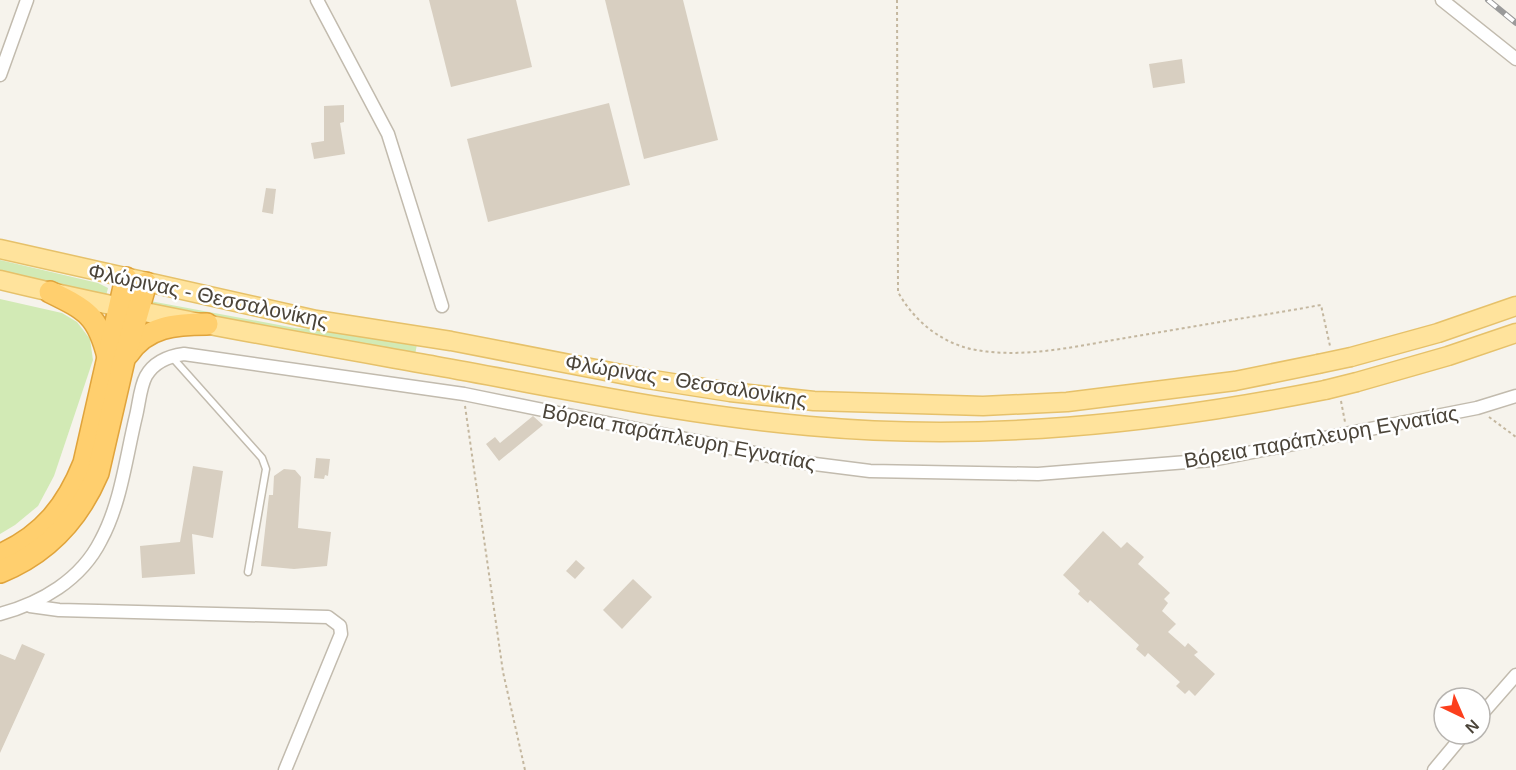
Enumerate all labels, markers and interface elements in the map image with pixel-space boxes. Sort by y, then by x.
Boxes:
street label: Φλώρινας - Θεσσαλονίκης [86,259,330,332]
street label: Φλώρινας - Θεσσαλονίκης [564,350,809,411]
street label: Βόρεια παράπλευρη Εγνατίας [541,399,818,474]
street label: Βόρεια παράπλευρη Εγνατίας [1182,401,1460,472]
north arrow [1432,686,1492,746]
text: N [1462,716,1482,737]

